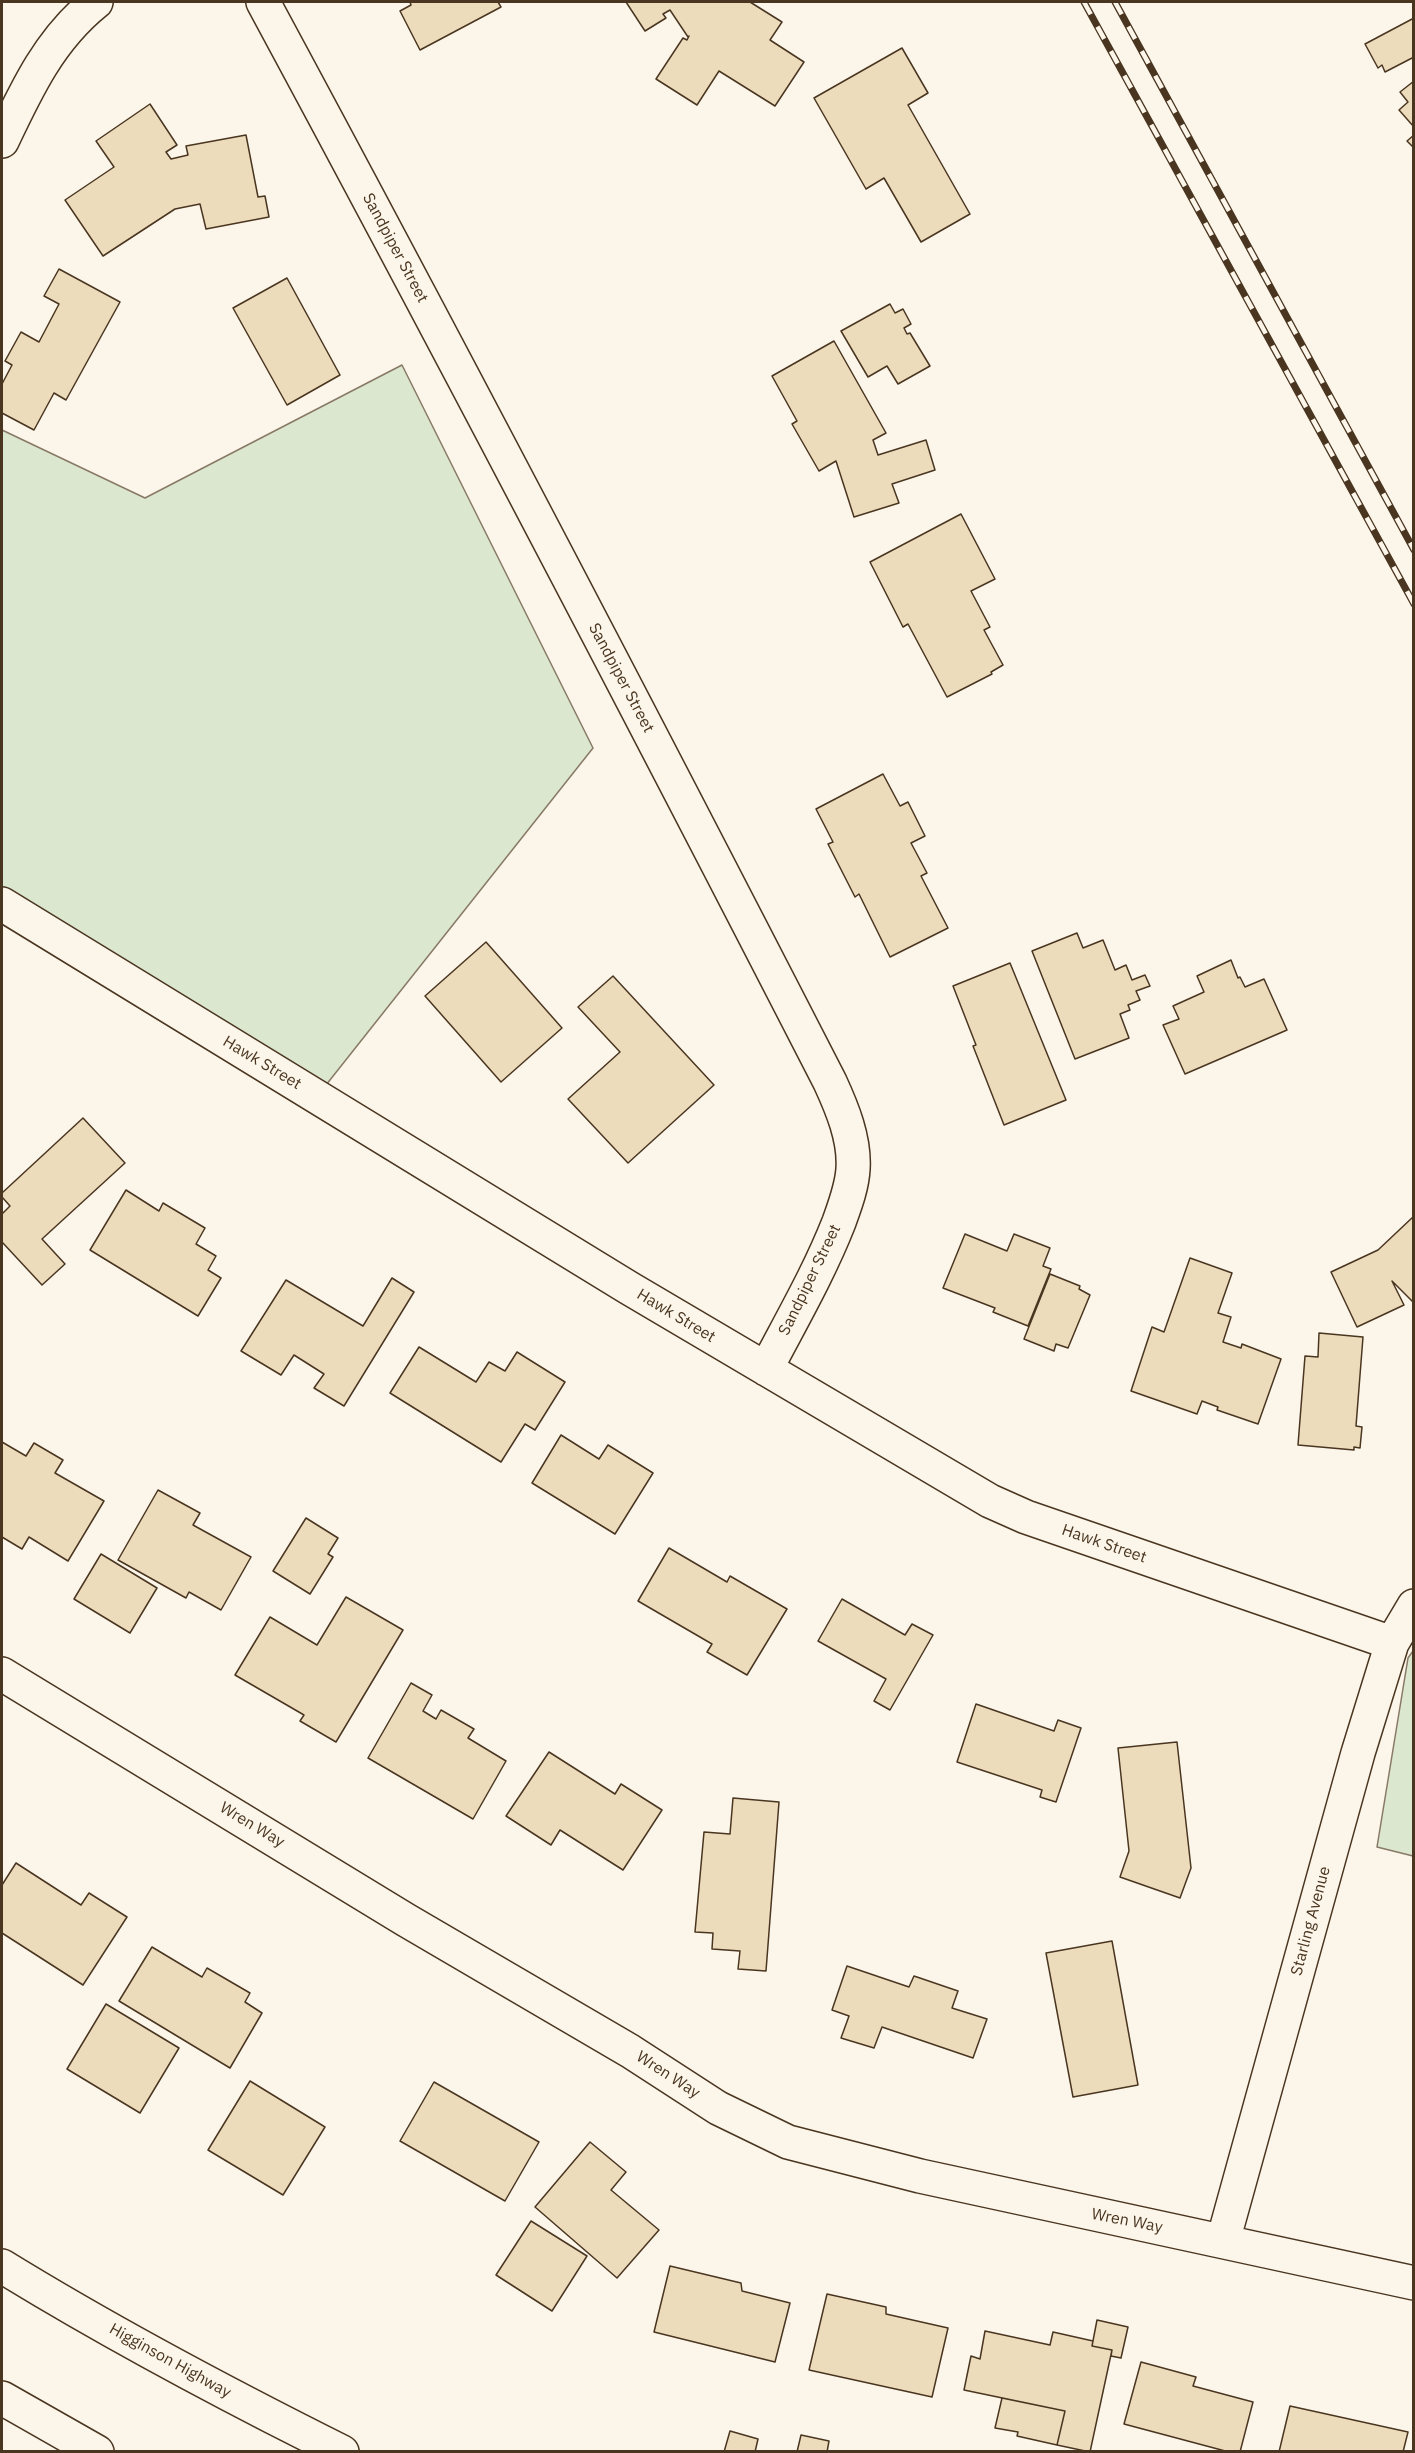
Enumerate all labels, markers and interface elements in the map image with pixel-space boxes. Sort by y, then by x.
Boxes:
street label: Sandpiper Street [358,190,432,306]
street label: Sandpiper Street [584,620,658,736]
street label: Hawk Street [219,1032,305,1094]
street label: Sandpiper Street [775,1221,845,1339]
street label: Hawk Street [633,1285,719,1347]
street label: Hawk Street [1059,1521,1149,1567]
street label: Wren Way [216,1798,288,1852]
street label: Starling Avenue [1287,1864,1335,1978]
street label: Wren Way [633,2047,703,2103]
street label: Wren Way [1090,2205,1164,2237]
street label: Higginson Highway [106,2320,234,2402]

